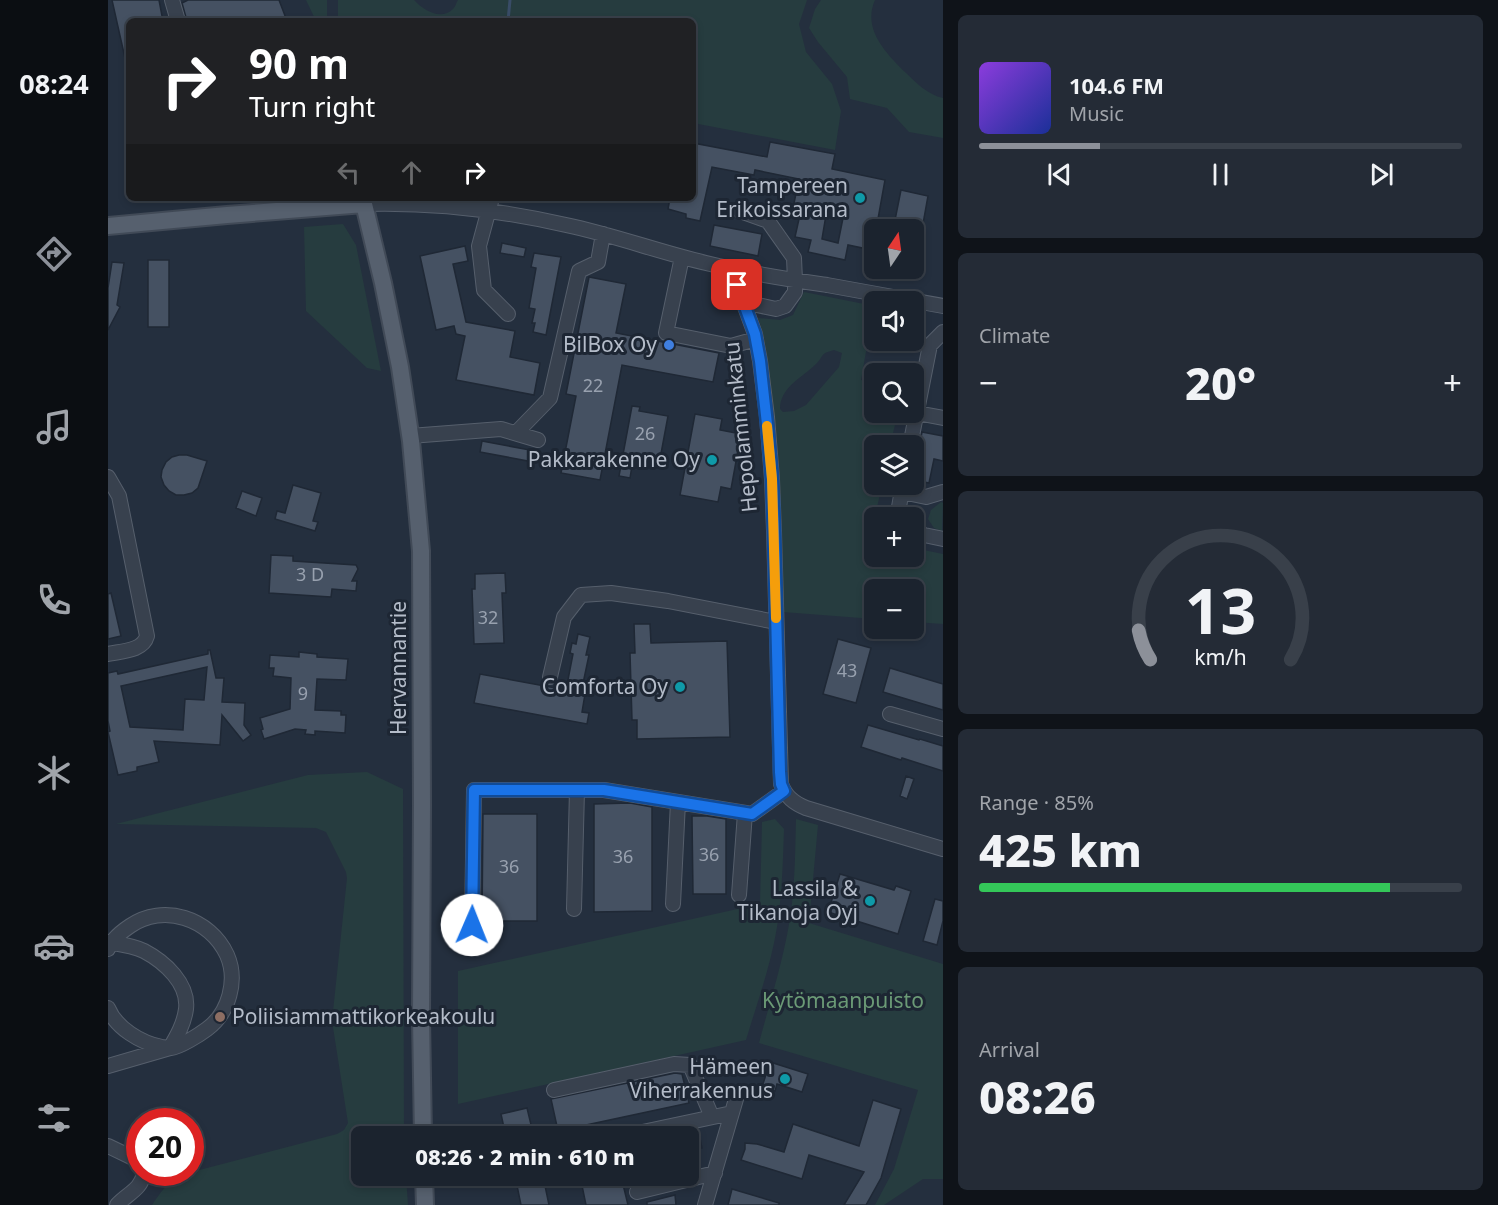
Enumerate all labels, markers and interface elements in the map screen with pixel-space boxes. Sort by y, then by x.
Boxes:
text: 90 m [249,34,349,91]
icon: right [150,42,228,120]
text: 08:24 [19,65,89,102]
text: 104.6 FM [1069,70,1164,100]
text: Turn right [249,88,375,125]
text: Music [1069,100,1124,127]
icon: left [332,156,365,189]
icon: ahead [395,156,428,189]
icon: right [458,156,491,189]
icon: previous [1043,158,1076,191]
icon: pause [1204,158,1237,191]
icon: next [1365,158,1398,191]
place label: Tampereen Erikoissarana [716,171,848,223]
marker: Tampereen Erikoissarana [853,191,867,205]
north arrow [864,219,924,279]
map controls [864,219,924,639]
icon: directions [33,233,75,275]
pin [711,259,762,310]
icon: arrive [720,268,753,301]
button: sound [864,291,924,351]
text: Climate [979,322,1050,349]
place label: BilBox Oy [563,330,657,358]
marker: BilBox Oy [662,338,676,352]
street label: Hepolamminkatu [717,340,763,514]
text: 20° [1185,352,1256,413]
text: − [979,360,998,405]
text: + [1443,360,1462,405]
button: search [864,363,924,423]
house number: 22 [583,373,603,397]
icon: music [33,406,75,448]
house number: 26 [635,421,655,445]
button: layers [864,435,924,495]
place label: Pakkarakenne Oy [528,445,700,473]
marker: Pakkarakenne Oy [705,453,719,467]
button: + [864,507,924,567]
house number: 3 D [296,562,324,586]
text: 13 [1185,567,1256,652]
icon: phone [33,579,75,621]
button: − [864,579,924,639]
street label: Hervannantie [384,601,412,735]
house number: 32 [478,605,498,629]
text: km/h [1194,642,1247,671]
house number: 43 [837,658,857,682]
place label: Comforta Oy [542,672,668,700]
marker: Comforta Oy [673,680,687,694]
house number: 9 [298,681,308,705]
icon: climate [33,752,75,794]
text: Range · 85% [979,789,1094,816]
text: 425 km [979,819,1142,880]
house number: 36 [699,842,719,866]
house number: 36 [613,844,633,868]
house number: 36 [499,854,519,878]
place label: Lassila & Tikanoja Oyj [737,874,859,926]
position arrow [440,893,504,957]
marker: Lassila & Tikanoja Oyj [863,894,877,908]
icon: car [33,925,75,967]
park label: Kytömaanpuisto [762,986,924,1014]
place label: Poliisiammattikorkeakoulu [232,1002,495,1030]
marker: Poliisiammattikorkeakoulu [213,1010,227,1024]
text: Arrival [979,1036,1040,1063]
place label: Hämeen Viherrakennus [629,1052,773,1104]
text: 08:26 [979,1066,1096,1127]
marker: Hämeen Viherrakennus [778,1072,792,1086]
icon: filters [33,1097,75,1139]
speed limit sign: 20 [126,1108,204,1186]
text: 08:26 · 2 min · 610 m [415,1141,635,1171]

